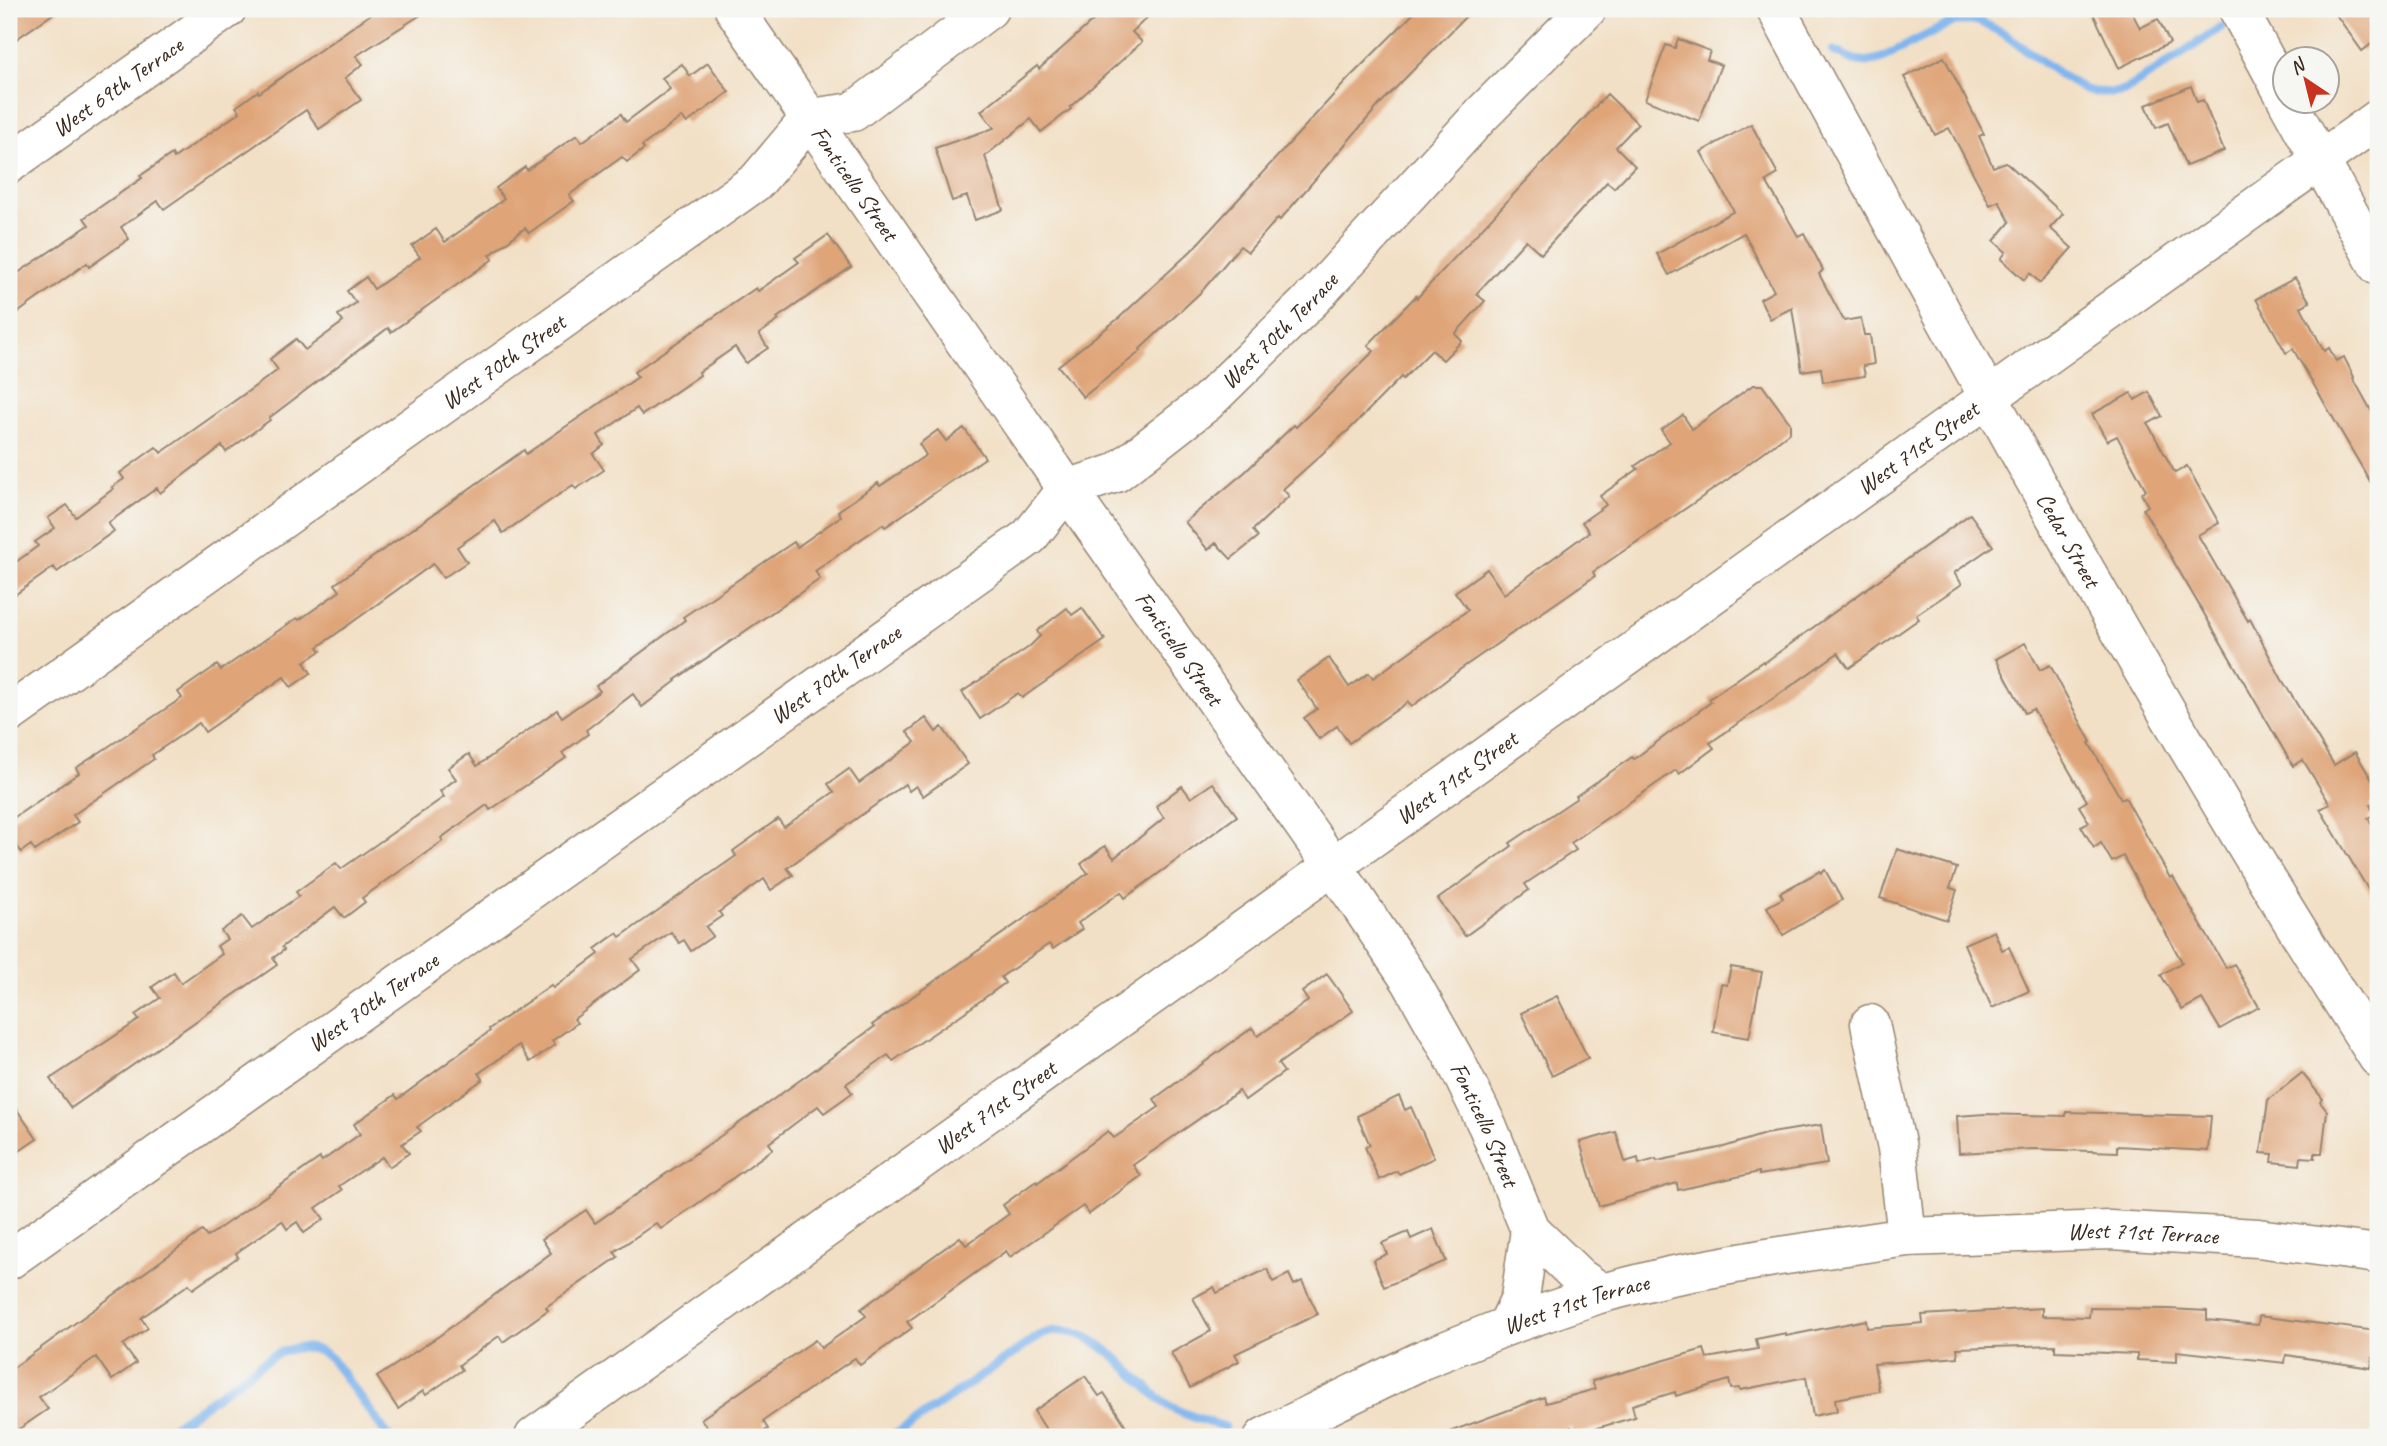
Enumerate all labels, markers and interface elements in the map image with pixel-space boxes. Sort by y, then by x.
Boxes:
street label: West 69th Terrace [46,29,190,144]
north arrow [2272,46,2342,116]
text: N [2285,52,2311,80]
street label: Fonticello Street [805,120,906,248]
street label: West 70th Terrace [1214,264,1346,395]
street label: West 70th Street [435,306,573,416]
street label: West 71st Street [1851,393,1986,502]
street label: Cedar Street [2030,487,2108,595]
street label: Fonticello Street [1129,585,1231,713]
street label: West 70th Terrace [764,616,908,731]
street label: West 71st Street [1390,723,1525,831]
street label: West 70th Terrace [302,944,446,1059]
street label: West 71st Street [929,1052,1064,1161]
street label: Fonticello Street [1444,1057,1526,1193]
street label: West 71st Terrace [2067,1215,2221,1251]
street label: West 71st Terrace [1500,1266,1654,1341]

